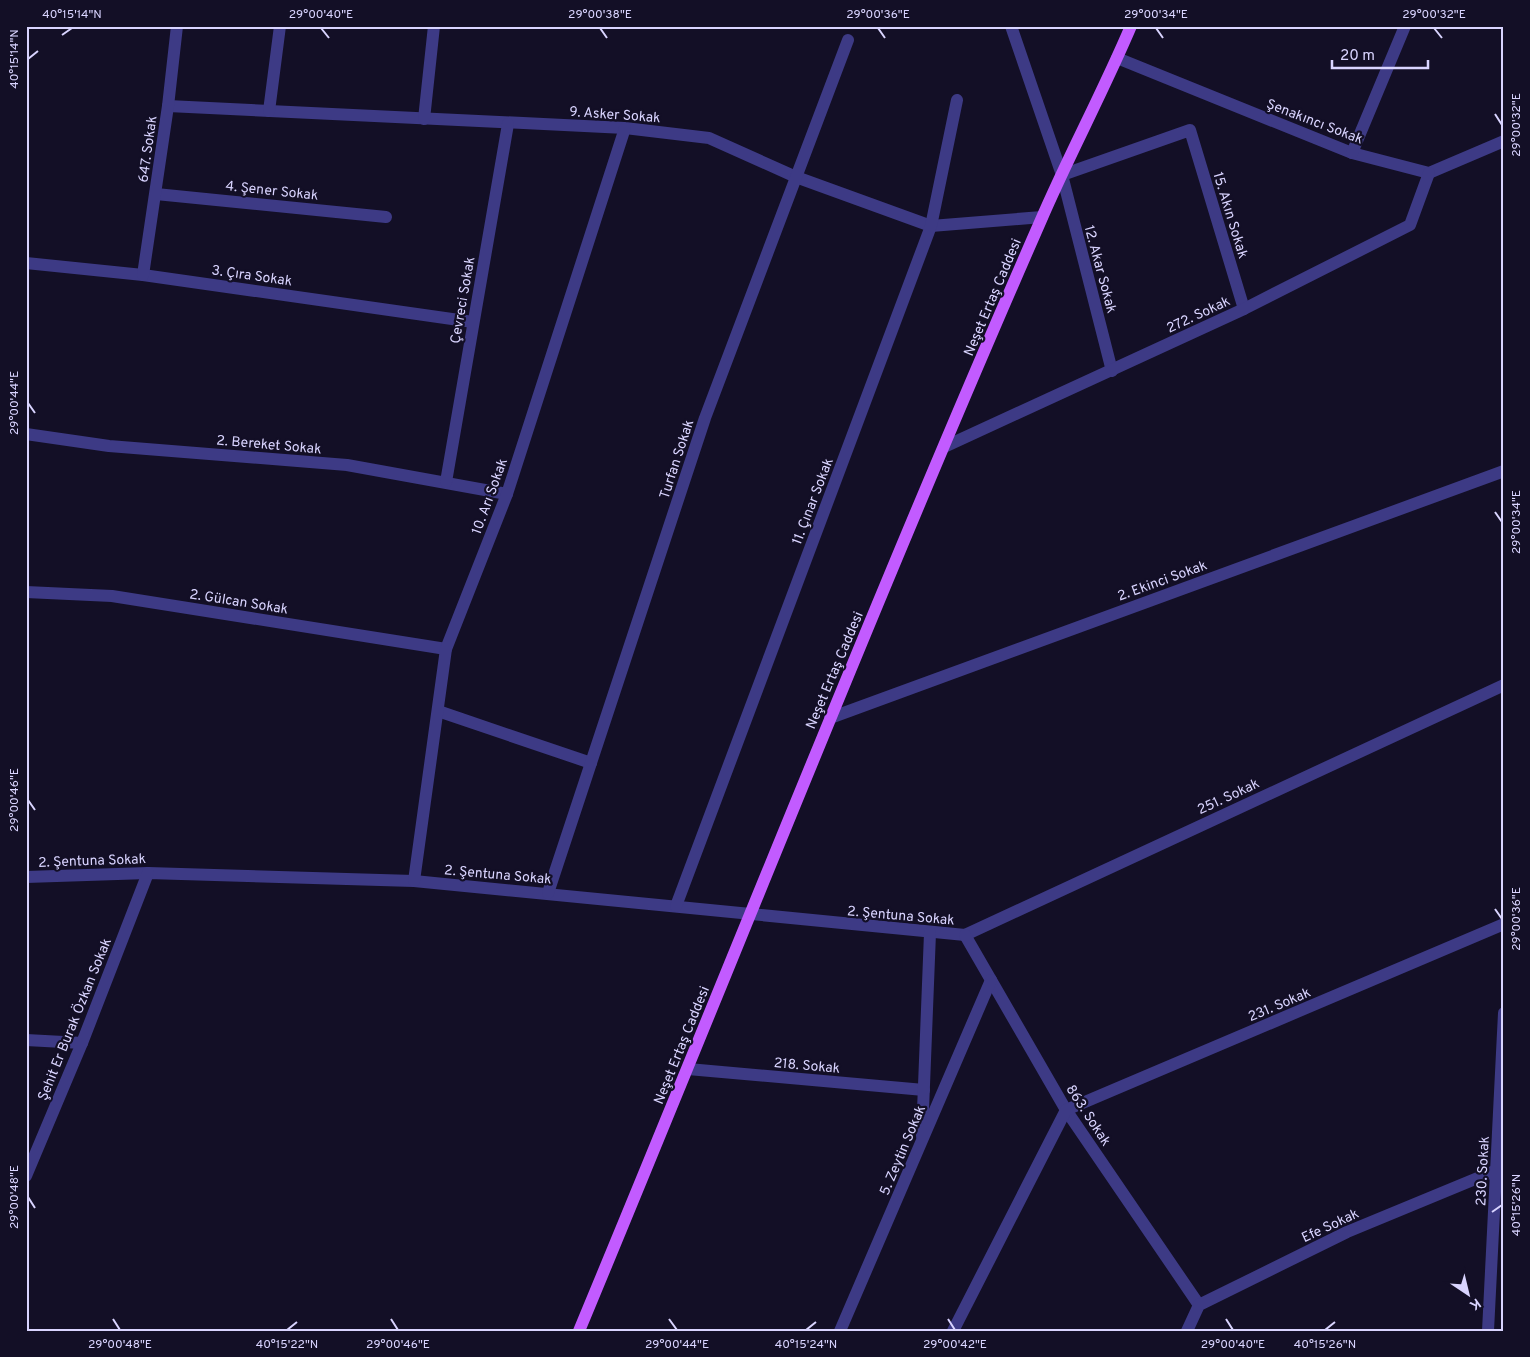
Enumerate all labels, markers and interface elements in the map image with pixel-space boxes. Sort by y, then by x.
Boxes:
text: 40°15'14"N [42,7,102,23]
text: 29°00'40"E [289,7,353,23]
text: 29°00'38"E [568,7,632,23]
text: 29°00'36"E [846,7,910,23]
text: 29°00'34"E [1124,7,1188,23]
text: 29°00'32"E [1402,7,1466,23]
text: 40°15'14"N [7,29,23,89]
scale bar [1332,38,1429,70]
text: 20 m [1340,47,1375,66]
text: 29°00'32"E [1509,93,1525,157]
street label: Şenakıncı Sokak [1264,96,1365,149]
street label: 9. Asker Sokak [569,104,661,127]
street label: 647. Sokak [135,115,162,184]
street label: 15. Akın Sokak [1208,170,1251,261]
street label: 4. Şener Sokak [225,178,319,205]
street label: 12. Akar Sokak [1080,224,1119,315]
street label: Neşet Ertaş Caddesi [961,236,1026,359]
street label: Çevreci Sokak [447,255,480,345]
street label: 3. Çıra Sokak [210,262,293,291]
street label: 272. Sokak [1164,293,1233,338]
text: 29°00'44"E [7,371,23,435]
street label: Turfan Sokak [657,418,698,501]
street label: 2. Bereket Sokak [216,432,322,459]
street label: 10. Arı Sokak [469,456,512,537]
street label: 11. Çınar Sokak [789,456,838,547]
text: 29°00'34"E [1509,490,1525,554]
street label: 2. Ekinci Sokak [1115,557,1210,605]
street label: 2. Gülcan Sokak [188,586,289,619]
street label: Neşet Ertaş Caddesi [803,609,868,732]
text: 29°00'46"E [7,768,23,832]
street label: 251. Sokak [1195,776,1262,819]
street label: 2. Şentuna Sokak [38,851,146,872]
street label: 2. Şentuna Sokak [443,862,552,889]
text: 29°00'36"E [1509,887,1525,951]
street label: 2. Şentuna Sokak [846,903,955,930]
street label: Şehit Er Burak Özkan Sokak [34,935,116,1103]
street label: Neşet Ertaş Caddesi [651,984,714,1107]
street label: 231. Sokak [1246,985,1313,1026]
street label: 218. Sokak [773,1055,841,1078]
street label: 863. Sokak [1062,1082,1114,1150]
street label: 5. Zeytin Sokak [877,1103,930,1198]
street label: 230. Sokak [1473,1136,1494,1207]
text: 29°00'48"E [7,1165,23,1229]
text: 40°15'26"N [1509,1174,1525,1236]
street label: Efe Sokak [1299,1206,1362,1247]
north arrow [1442,1270,1492,1320]
text: K [1466,1294,1484,1313]
text: 29°00'48"E [88,1337,152,1353]
text: 40°15'22"N [256,1337,318,1353]
text: 29°00'46"E [366,1337,430,1353]
text: 29°00'44"E [645,1337,709,1353]
text: 40°15'24"N [775,1337,837,1353]
text: 29°00'42"E [923,1337,987,1353]
text: 29°00'40"E [1201,1337,1265,1353]
text: 40°15'26"N [1294,1337,1356,1353]

